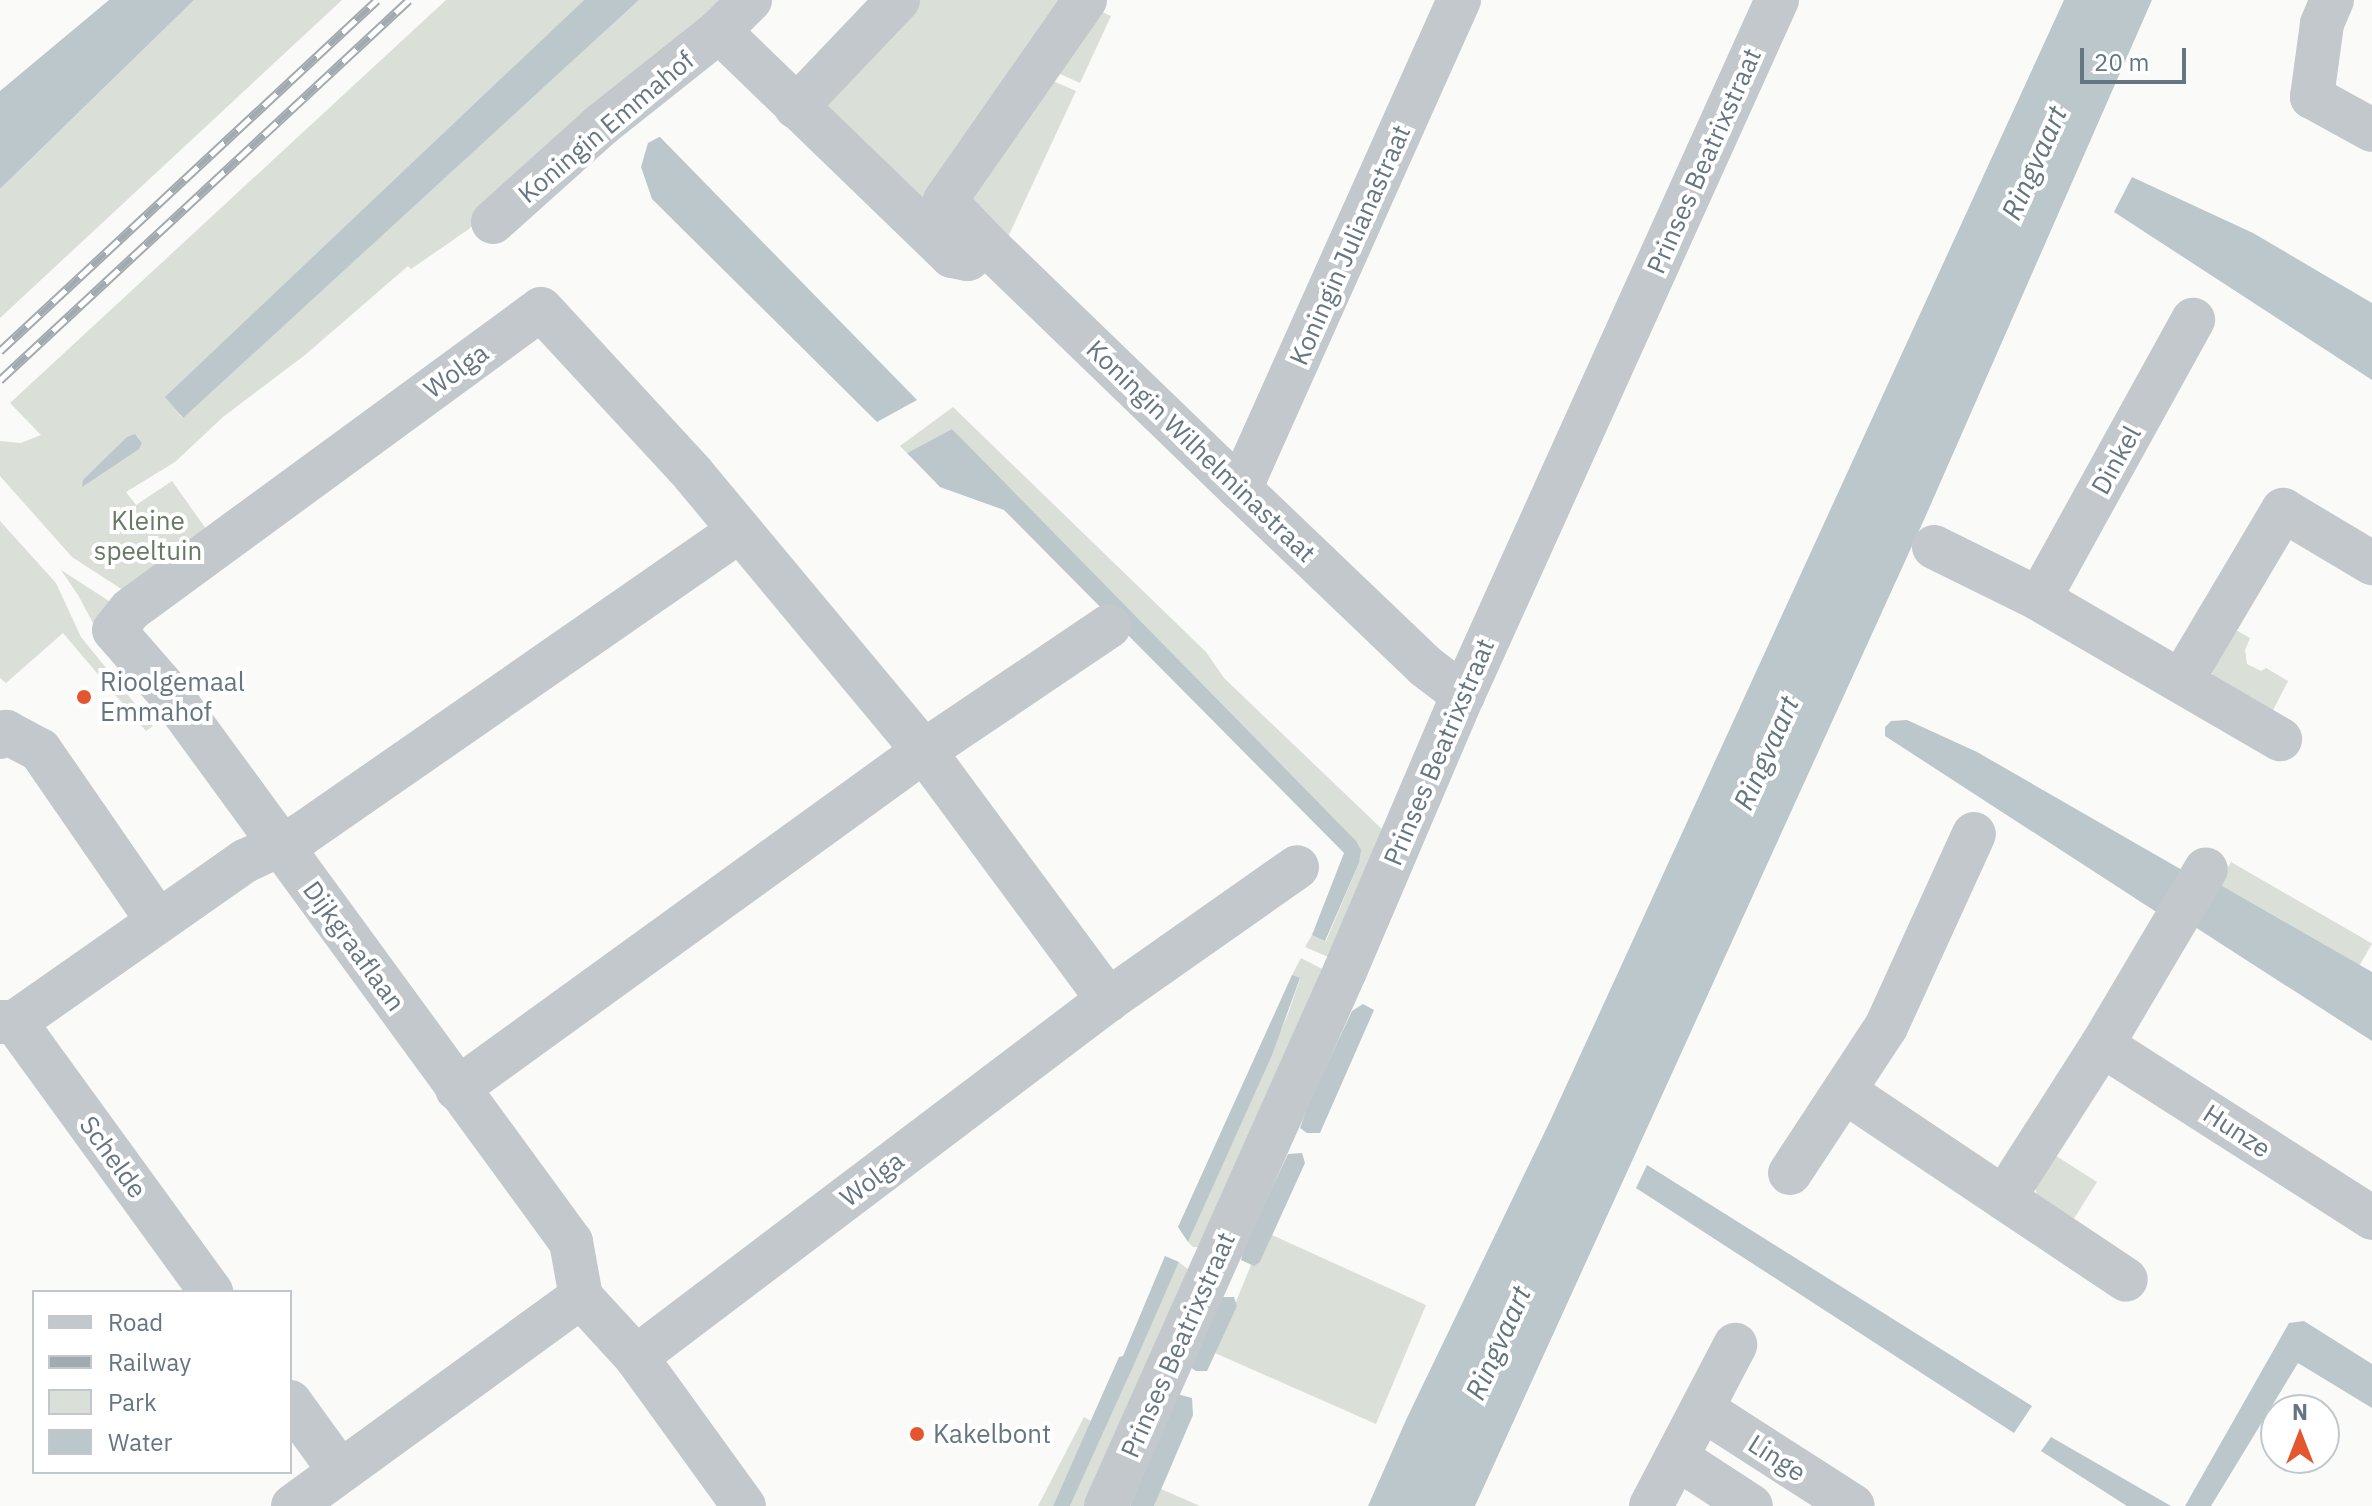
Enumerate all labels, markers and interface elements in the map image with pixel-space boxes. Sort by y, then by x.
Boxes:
scale bar [2084,32,2190,82]
street label: Prinses Beatrixstraat [1640,43,1768,279]
street label: Koningin Emmahof [512,44,700,210]
text: 20 m [2094,46,2149,78]
water label: Ringvaart [1994,101,2074,225]
street label: Koningin Julianastraat [1283,120,1417,370]
street label: Koningin Wilhelminastraat [1080,333,1322,569]
street label: Wolga [418,337,494,405]
street label: Dinkel [2085,420,2147,500]
park label: Kleine speeltuin [94,505,202,566]
street label: Prinses Beatrixstraat [1377,634,1501,870]
place label: Rioolgemaal Emmahof [100,666,245,728]
marker: Rioolgemaal Emmahof [75,688,93,706]
water label: Ringvaart [1726,691,1806,815]
street label: Dijkgraaflaan [296,875,412,1017]
street label: Hunze [2197,1098,2277,1164]
street label: Schelde [73,1110,153,1204]
street label: Wolga [834,1145,910,1213]
street label: Prinses Beatrixstraat [1114,1227,1242,1463]
water label: Ringvaart [1458,1281,1538,1405]
legend [32,1290,292,1474]
text: Road [108,1306,163,1338]
text: Railway [108,1346,191,1378]
text: Park [108,1386,157,1418]
north arrow [2260,1394,2340,1474]
text: N [2292,1397,2308,1426]
place label: Kakelbont [933,1418,1051,1450]
marker: Kakelbont [908,1425,926,1443]
text: Water [108,1426,172,1458]
street label: Linge [1742,1428,1812,1488]

